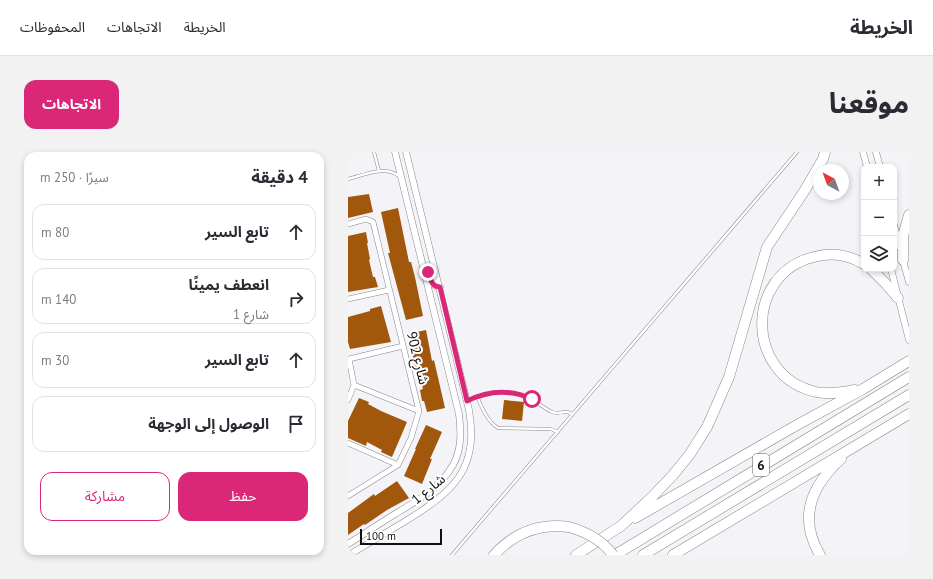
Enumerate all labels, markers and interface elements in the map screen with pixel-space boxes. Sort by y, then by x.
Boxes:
text: الخريطة [850,15,913,39]
text: المحفوظات [20,18,85,36]
text: الاتجاهات [107,18,162,36]
text: الخريطة [184,18,226,36]
button: الاتجاهات [24,80,119,129]
text: موقعنا [829,84,909,121]
north arrow [813,164,849,200]
map controls [861,164,897,272]
button: + [861,164,897,200]
text: 4 دقيقة [251,166,308,188]
text: سيرًا · 250 m [40,169,109,186]
button: − [861,200,897,236]
icon: ahead [285,221,307,243]
text: تابع السير [205,222,269,241]
text: 80 m [41,224,69,241]
button: layers [861,236,897,272]
route end [419,263,437,281]
text: انعطف يمينًا [189,275,269,294]
icon: right [285,288,307,310]
text: 140 m [41,291,76,308]
text: شارع 1 [233,306,269,323]
street label: شارع 902 [401,330,433,387]
icon: ahead [285,349,307,371]
text: تابع السير [205,350,269,369]
text: 30 m [41,352,69,369]
route start [523,390,541,408]
icon: arrive [285,413,307,435]
text: الوصول إلى الوجهة [148,414,269,433]
road number: 6 [753,454,769,476]
street label: شارع 1 [407,470,450,510]
button: مشاركة [40,472,170,521]
button: حفظ [178,472,308,521]
scale bar [360,527,442,546]
text: 100 m [366,529,396,543]

